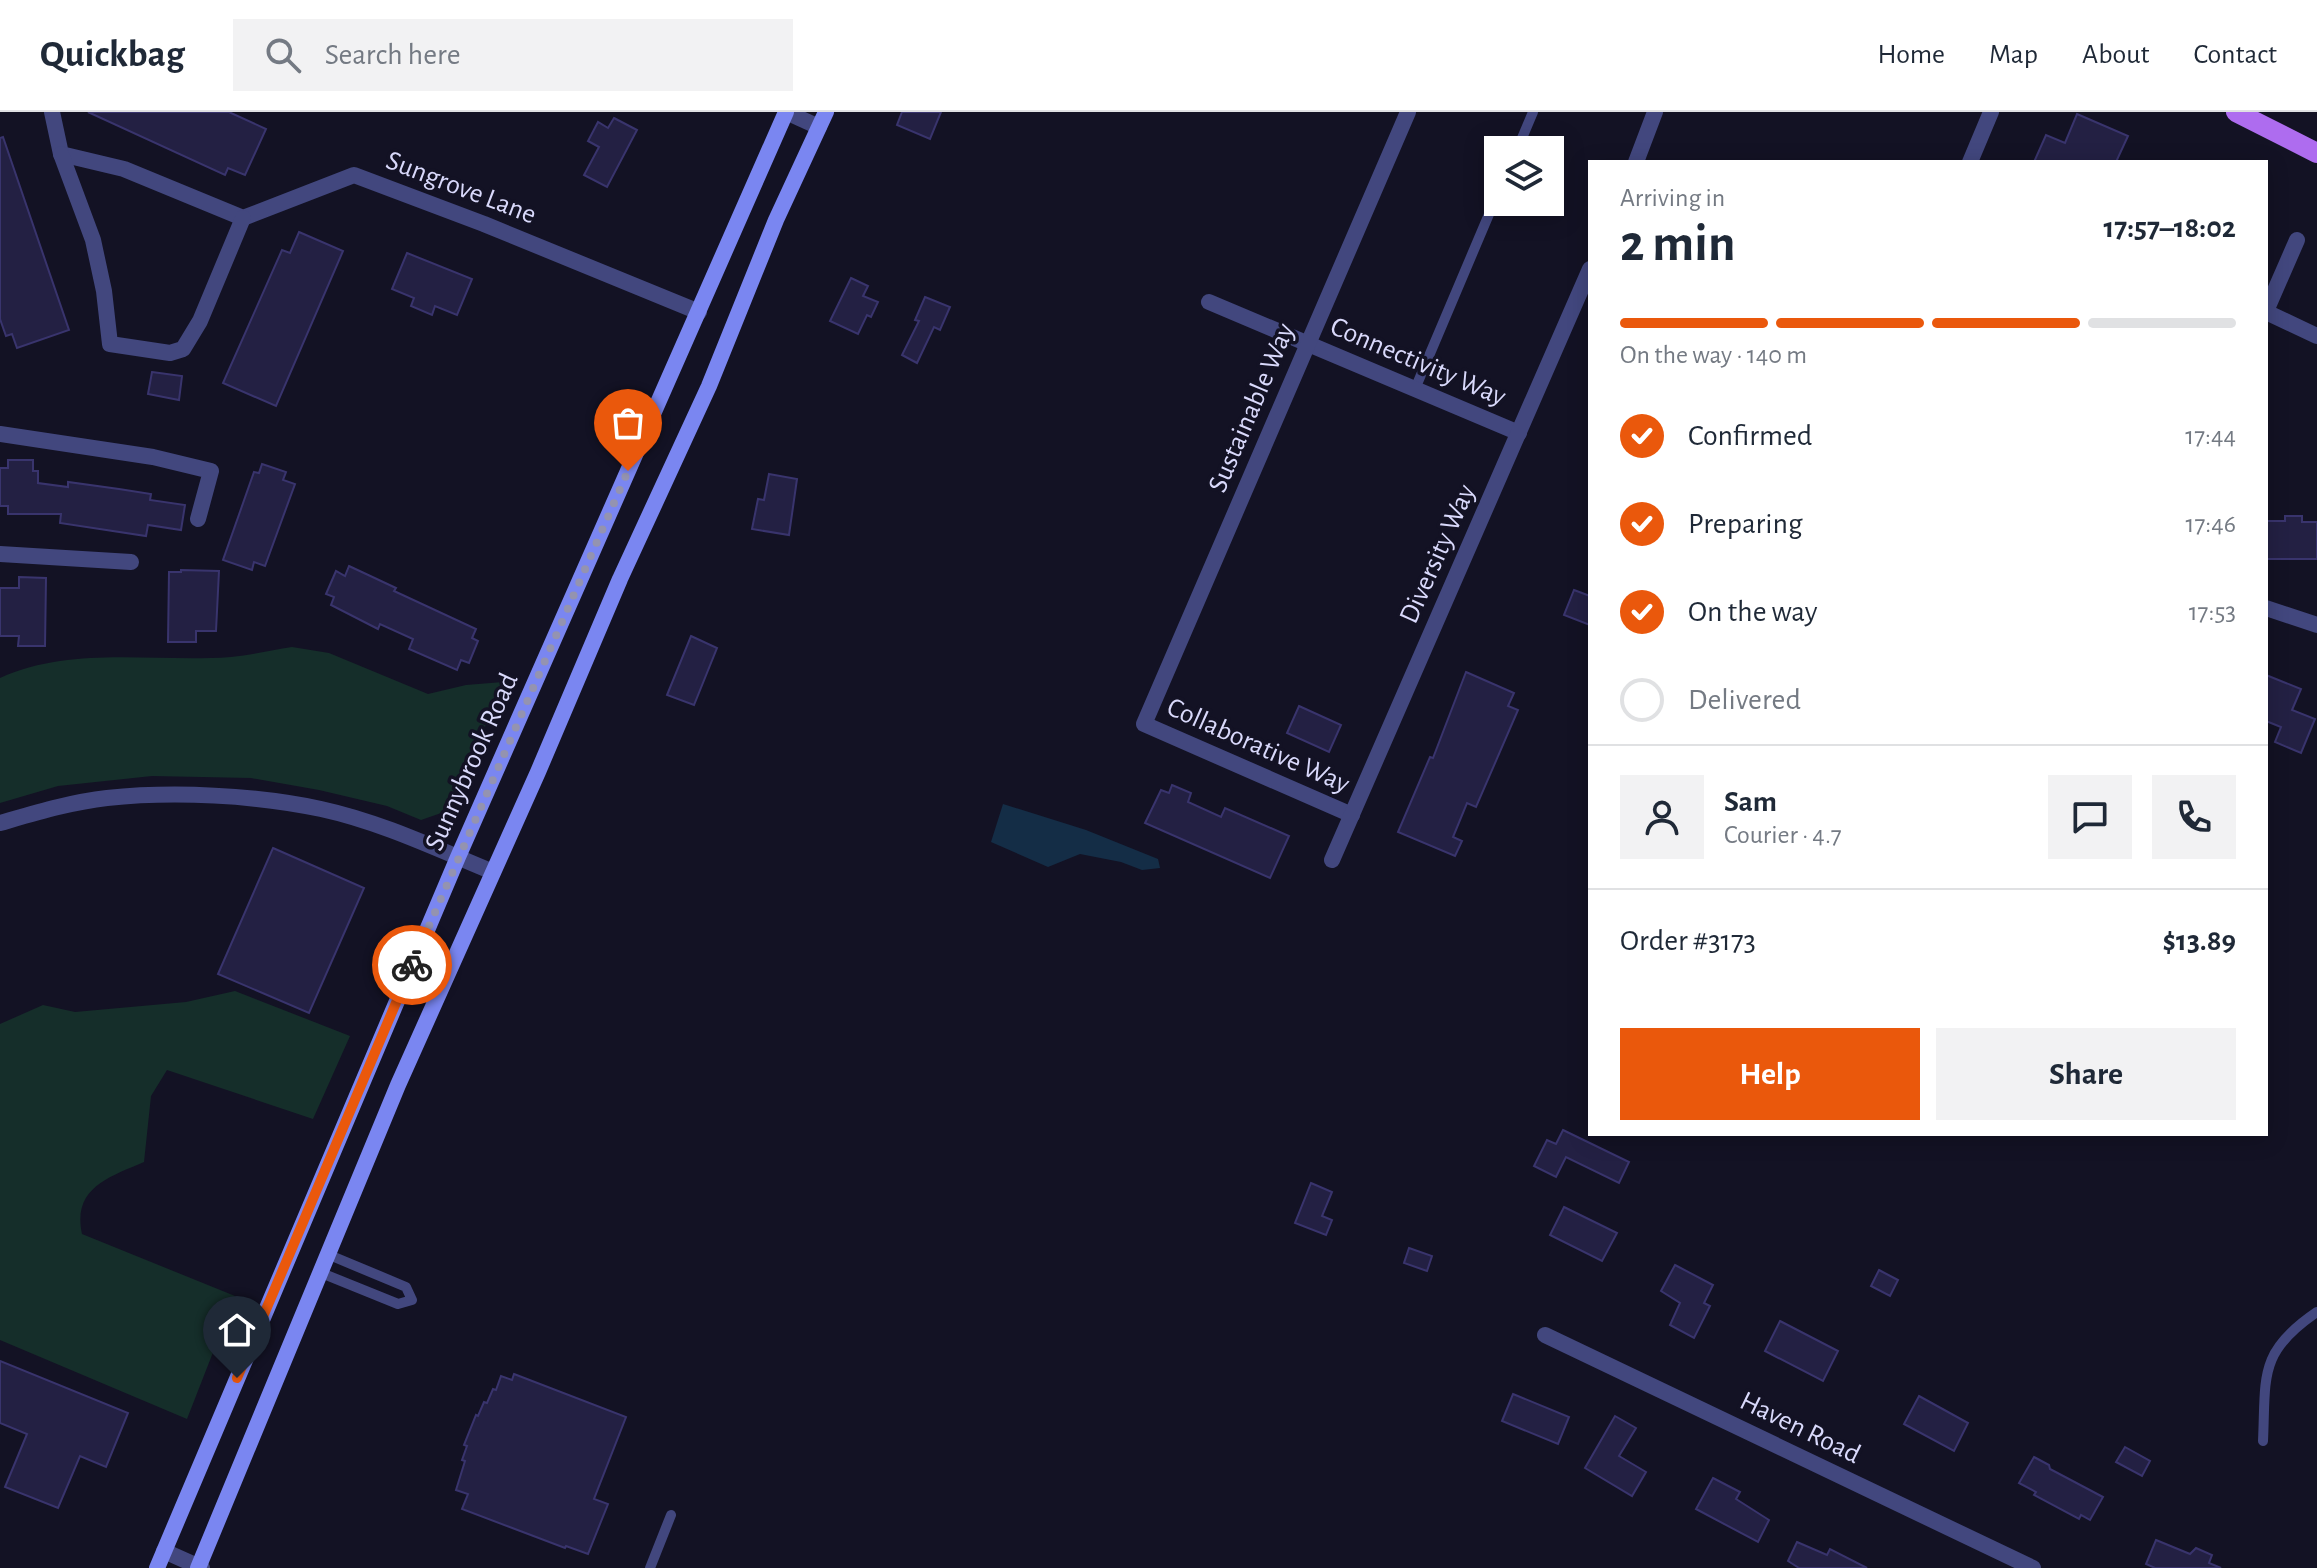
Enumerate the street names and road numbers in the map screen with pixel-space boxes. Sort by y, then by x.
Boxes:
street label: Sungrove Lane [382,147,540,229]
street label: Connectivity Way [1326,312,1510,412]
street label: Sustainable Way [1204,319,1300,497]
street label: Diversity Way [1395,480,1481,628]
street label: Sunnybrook Road [420,669,524,855]
street label: Collaborative Way [1162,693,1354,799]
street label: Haven Road [1735,1387,1865,1469]

